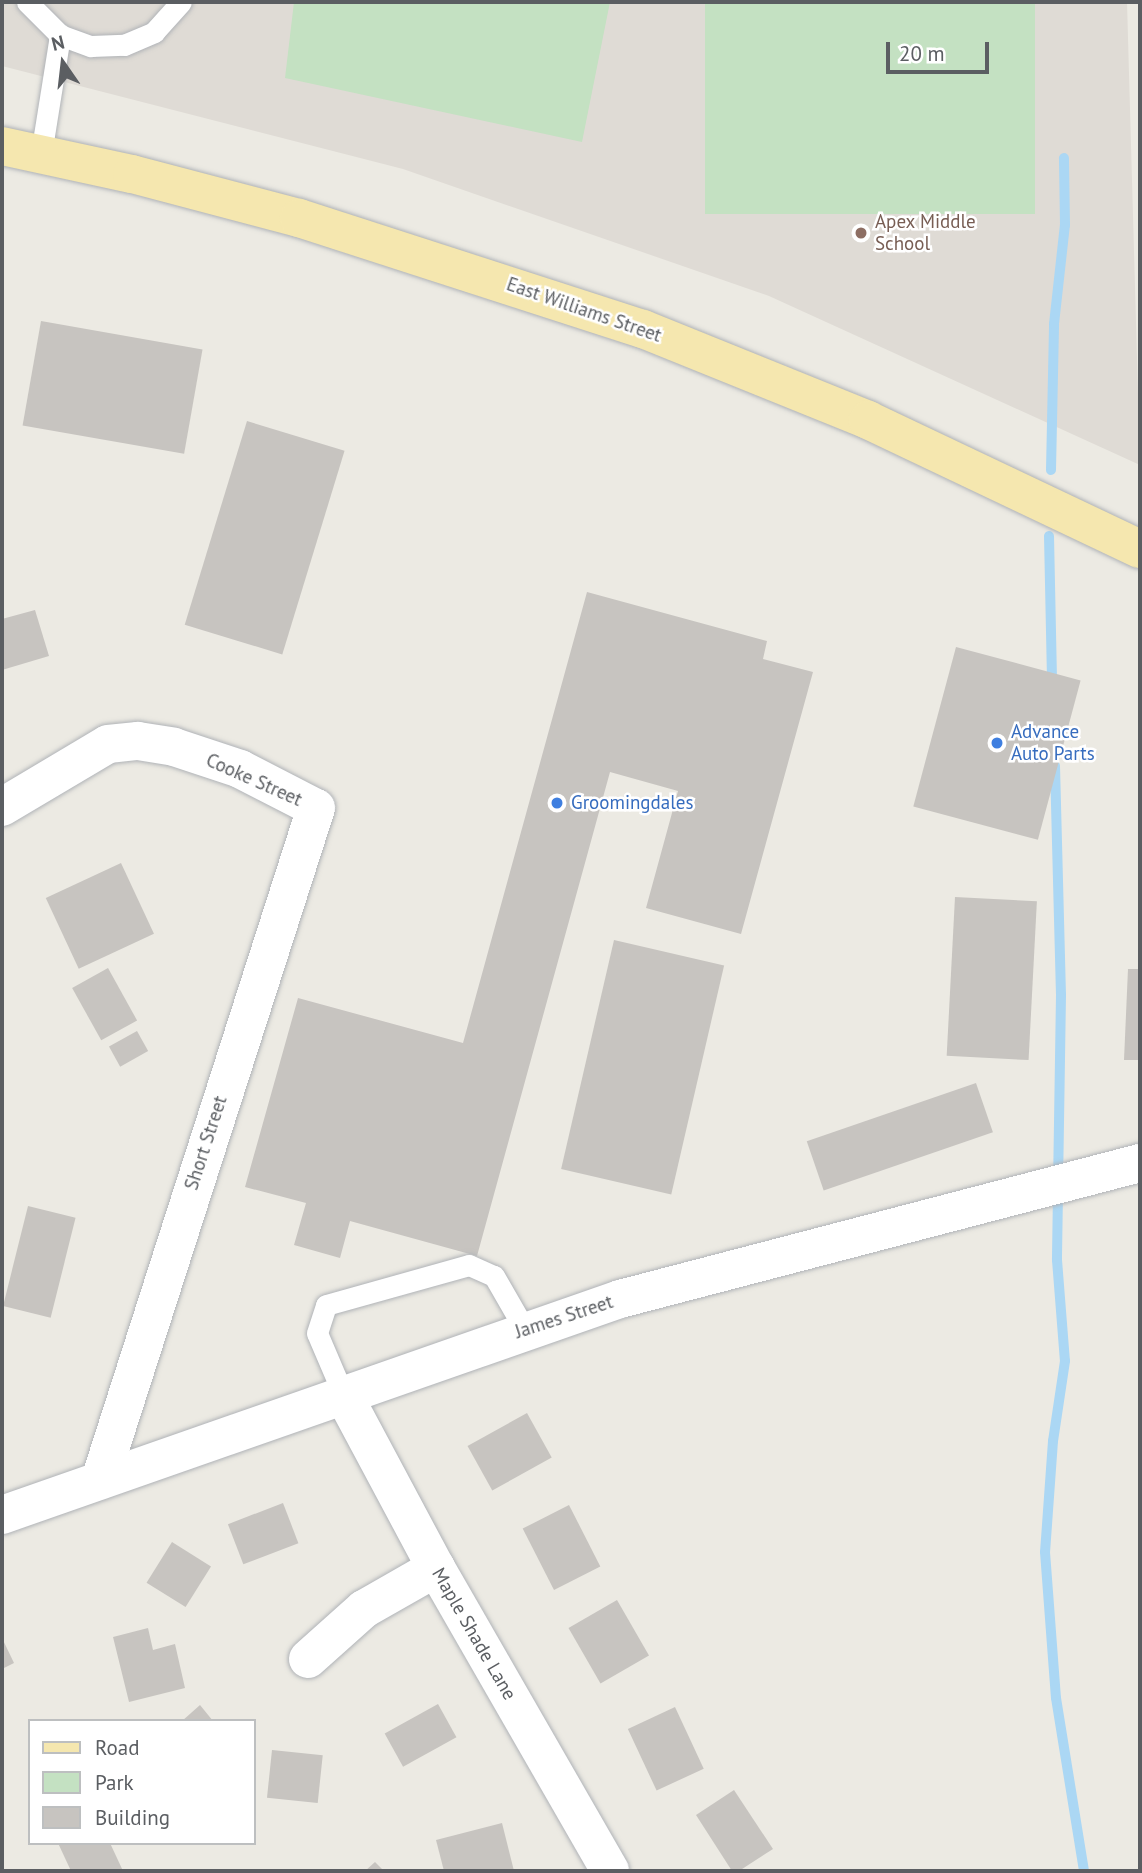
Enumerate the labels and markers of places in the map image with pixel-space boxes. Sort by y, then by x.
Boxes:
place label: Apex Middle School [875,211,976,255]
marker: Apex Middle School [853,225,869,241]
place label: Advance Auto Parts [1011,721,1095,765]
marker: Advance Auto Parts [989,735,1005,751]
place label: Groomingdales [571,792,693,814]
marker: Groomingdales [549,795,565,811]

